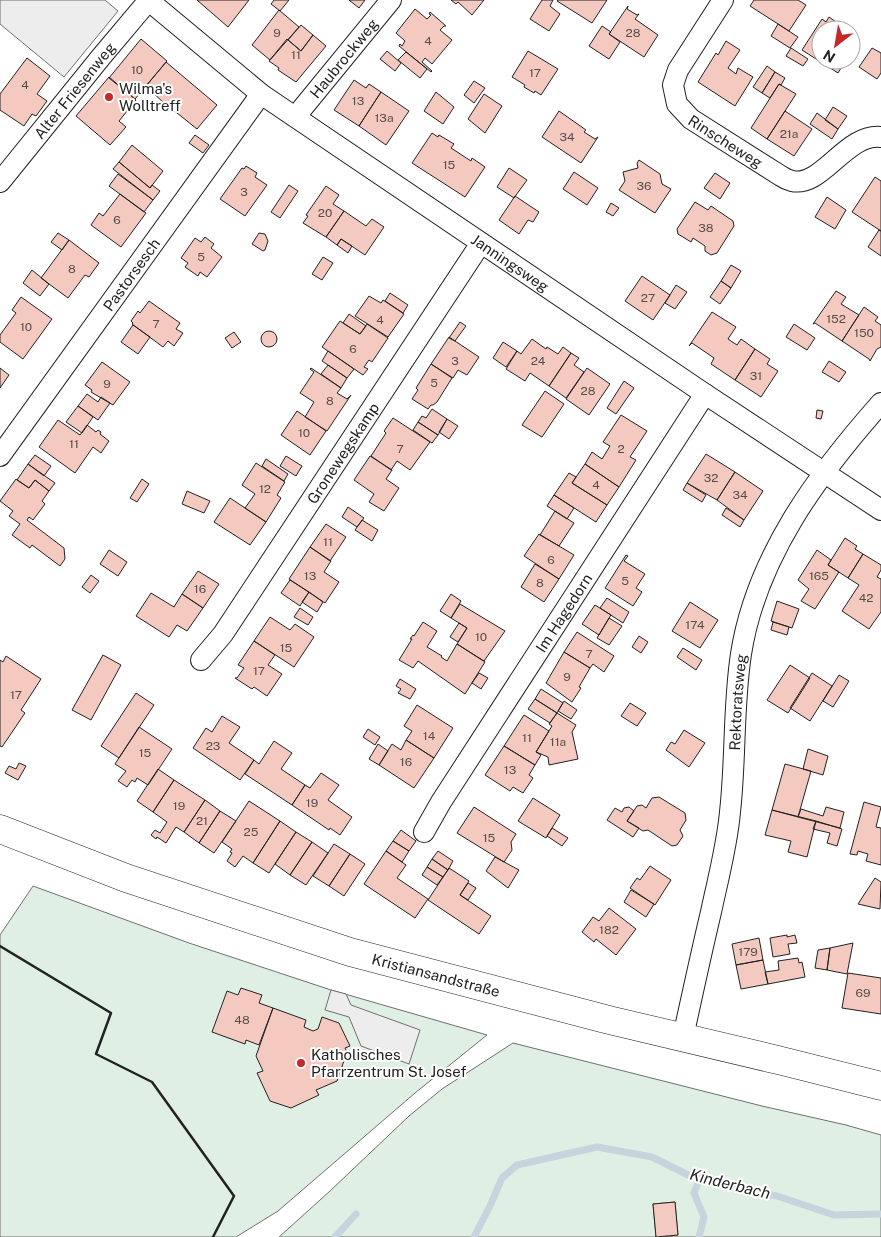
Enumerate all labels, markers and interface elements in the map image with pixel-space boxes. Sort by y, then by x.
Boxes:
street label: Haubrockweg [306,15,381,101]
north arrow [811,20,861,70]
house number: 9 [273,26,281,40]
house number: 28 [626,26,641,40]
house number: 4 [424,34,432,48]
street label: Alter Friesenweg [30,39,118,142]
text: N [820,46,838,66]
house number: 11 [291,48,301,62]
house number: 10 [131,63,143,77]
house number: 17 [529,66,541,80]
house number: 4 [21,78,29,92]
place label: Wilma's Wolltreff [119,80,181,114]
marker: Wilma's Wolltreff [103,91,115,103]
house number: 13 [352,94,364,108]
house number: 13a [374,111,394,125]
street label: Rinscheweg [685,111,766,171]
house number: 21a [780,127,798,141]
house number: 34 [559,130,575,144]
house number: 15 [443,158,456,172]
house number: 36 [637,179,651,193]
house number: 3 [240,185,248,199]
house number: 20 [318,206,332,220]
house number: 6 [113,213,121,227]
house number: 38 [698,221,714,235]
street label: Janningsweg [468,230,552,295]
street label: Pastorsesch [99,235,163,314]
house number: 5 [197,250,205,264]
house number: 8 [68,262,76,276]
house number: 27 [641,291,655,305]
house number: 152 [826,312,846,326]
house number: 4 [376,313,384,327]
house number: 7 [152,317,160,331]
house number: 10 [20,320,32,334]
house number: 150 [854,326,874,340]
house number: 6 [349,342,357,356]
house number: 3 [451,354,459,368]
house number: 24 [531,354,546,368]
house number: 31 [750,369,762,383]
house number: 5 [430,376,438,390]
house number: 9 [103,377,111,391]
house number: 28 [581,384,596,398]
house number: 8 [326,394,334,408]
street label: Gronewegskamp [303,399,382,507]
house number: 10 [298,426,310,440]
house number: 11 [69,437,79,451]
house number: 7 [396,442,404,456]
house number: 2 [617,442,625,456]
house number: 32 [704,471,718,485]
house number: 4 [592,478,600,492]
house number: 12 [259,482,271,496]
house number: 34 [732,488,748,502]
house number: 11 [323,535,333,549]
house number: 6 [547,553,555,567]
house number: 13 [304,569,316,583]
house number: 165 [809,569,829,583]
street label: Im Hagedorn [532,570,595,655]
house number: 5 [621,574,629,588]
house number: 8 [536,576,544,590]
house number: 16 [194,582,206,596]
house number: 42 [859,591,873,605]
house number: 174 [685,618,705,632]
house number: 10 [475,630,487,644]
house number: 15 [280,641,293,655]
house number: 7 [585,647,593,661]
street label: Rektoratsweg [726,653,749,751]
house number: 17 [253,664,265,678]
house number: 9 [563,670,571,684]
house number: 17 [10,688,22,702]
house number: 14 [423,729,436,743]
house number: 11 [522,731,532,745]
house number: 11a [550,735,566,749]
house number: 23 [206,739,220,753]
house number: 15 [139,746,152,760]
house number: 16 [400,755,412,769]
house number: 13 [504,763,516,777]
house number: 19 [306,796,318,810]
house number: 19 [173,799,185,813]
house number: 21 [196,814,208,828]
house number: 25 [244,825,259,839]
house number: 15 [483,831,496,845]
house number: 182 [599,923,619,937]
house number: 179 [738,945,758,959]
street label: Kristiansandstraße [370,950,502,1000]
house number: 69 [856,986,870,1000]
house number: 48 [234,1013,250,1027]
place label: Katholisches Pfarrzentrum St. Josef [311,1046,466,1080]
marker: Katholisches Pfarrzentrum St. Josef [295,1057,307,1069]
water label: Kinderbach [688,1165,772,1203]

